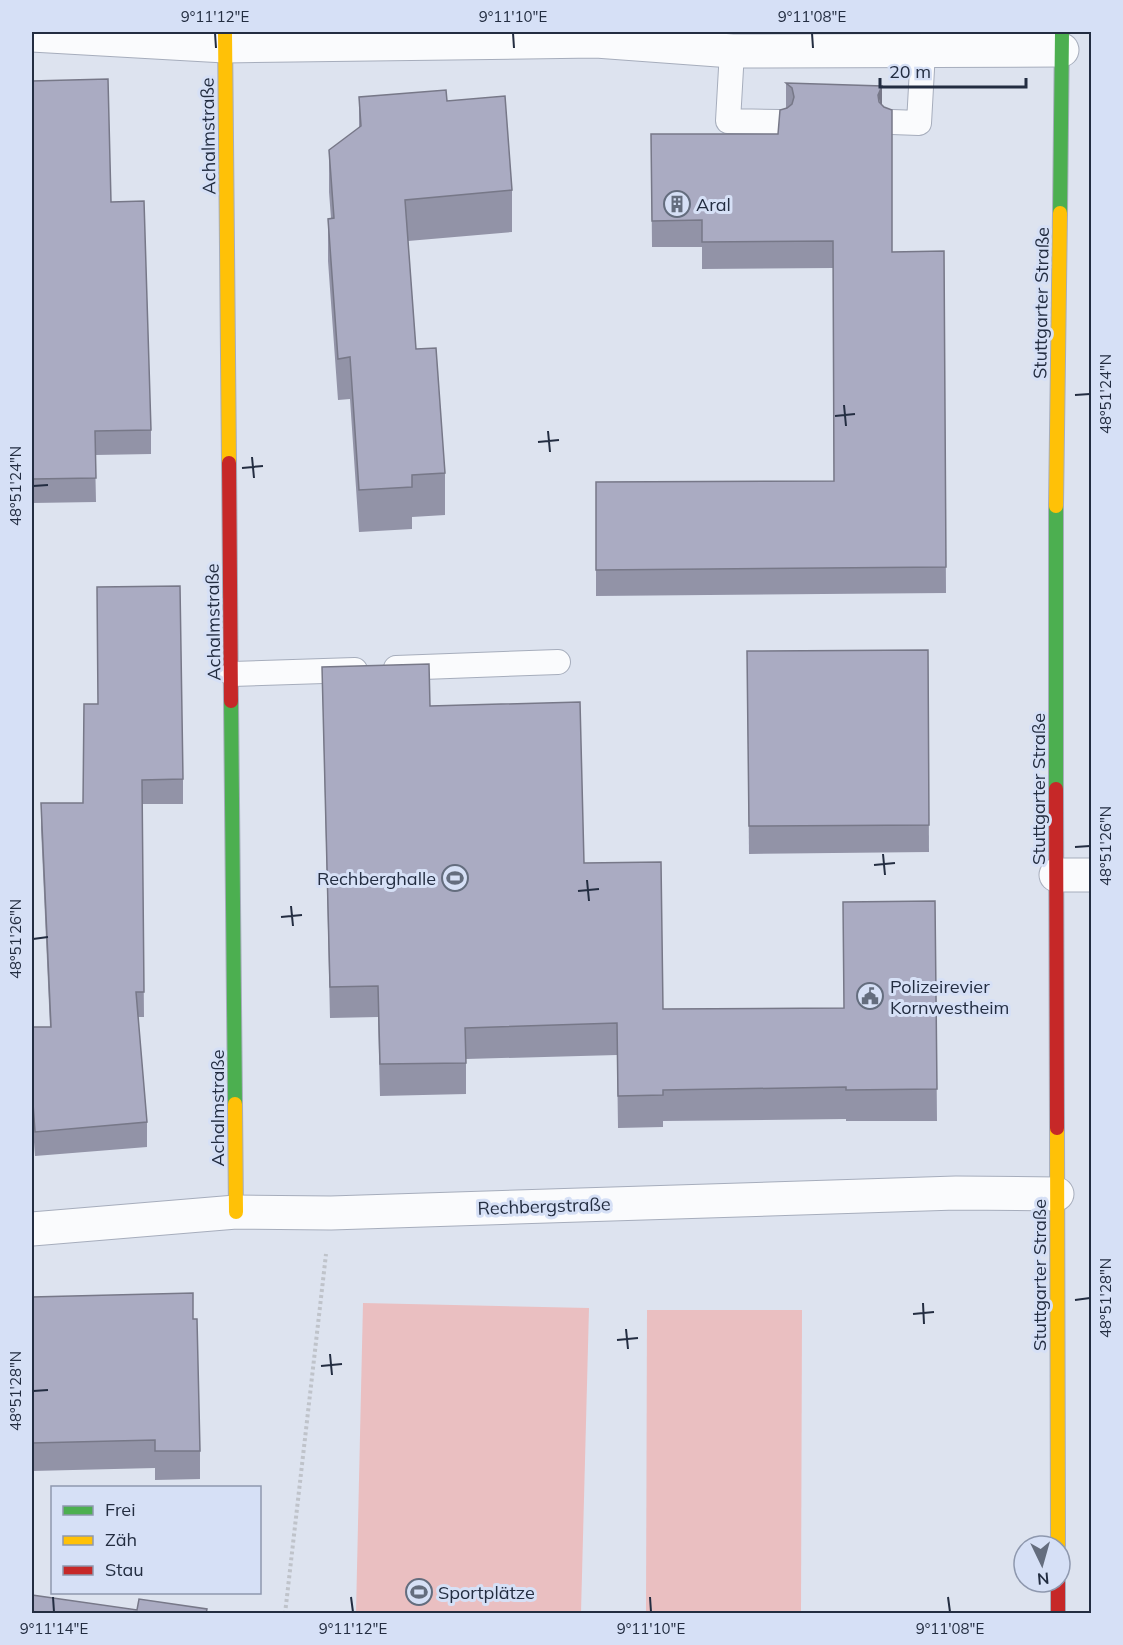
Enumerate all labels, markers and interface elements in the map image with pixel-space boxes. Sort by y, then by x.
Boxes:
text: 9°11'12"E [181,7,249,26]
text: 9°11'10"E [479,7,547,26]
text: 9°11'08"E [778,7,846,26]
scale bar [880,51,1026,89]
text: 20 m [889,60,931,83]
street label: Achalmstraße [195,77,221,195]
building icon: Aral [662,189,692,219]
place label: Aral [696,193,731,216]
street label: Stuttgarter Straße [1028,227,1054,379]
text: 48°51'24"N [1096,354,1115,434]
text: 48°51'24"N [6,446,25,526]
street label: Achalmstraße [200,563,226,681]
street label: Stuttgarter Straße [1027,713,1050,865]
text: 48°51'26"N [1096,806,1115,886]
sports icon: Rechberghalle [440,863,470,893]
place label: Rechberghalle [317,867,436,890]
text: 48°51'26"N [6,899,25,979]
place label: Polizeirevier Kornwestheim [890,975,1009,1019]
public building icon: Polizeirevier Kornwestheim [855,981,885,1011]
street label: Achalmstraße [206,1049,229,1167]
street label: Rechbergstraße [477,1192,611,1220]
street label: Stuttgarter Straße [1028,1199,1051,1351]
text: 48°51'28"N [1096,1258,1115,1338]
text: 48°51'28"N [6,1351,25,1431]
legend [51,1486,261,1594]
text: Frei [105,1498,135,1521]
text: Zäh [105,1528,137,1551]
north arrow [1012,1534,1072,1594]
text: Stau [105,1558,144,1581]
text: N [1036,1568,1050,1589]
sports icon: Sportplätze [404,1577,434,1607]
place label: Sportplätze [438,1581,535,1604]
text: 9°11'14"E [20,1619,88,1638]
text: 9°11'12"E [319,1619,387,1638]
text: 9°11'10"E [617,1619,685,1638]
text: 9°11'08"E [916,1619,984,1638]

